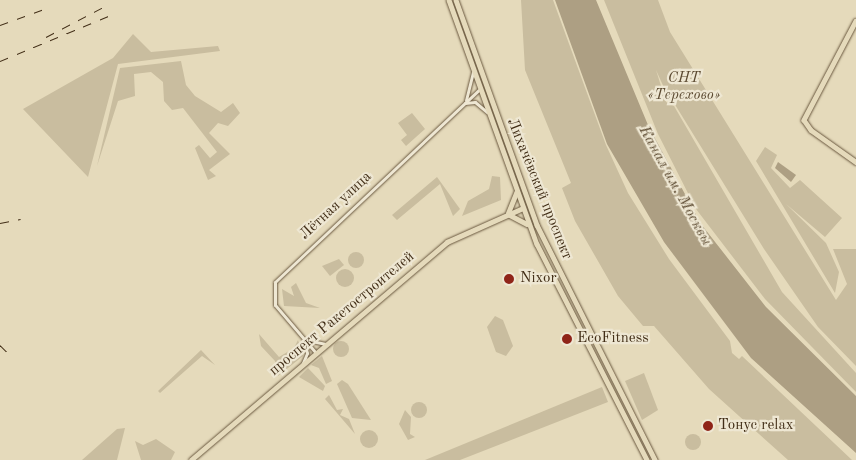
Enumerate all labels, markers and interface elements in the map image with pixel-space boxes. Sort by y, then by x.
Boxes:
park label: СНТ «Терехово» [648,69,720,104]
street label: Лихачёвский проспект [502,116,576,262]
water label: Канал им. Москвы [634,123,716,249]
street label: Лётная улица [296,168,376,244]
street label: проспект Ракетостроителей [266,248,418,380]
place label: Nixor [520,270,557,288]
marker: Nixor [502,272,516,286]
place label: EcoFitness [577,330,649,348]
marker: EcoFitness [561,333,573,345]
place label: Тонус relax [718,417,794,435]
marker: Тонус relax [702,420,714,432]

